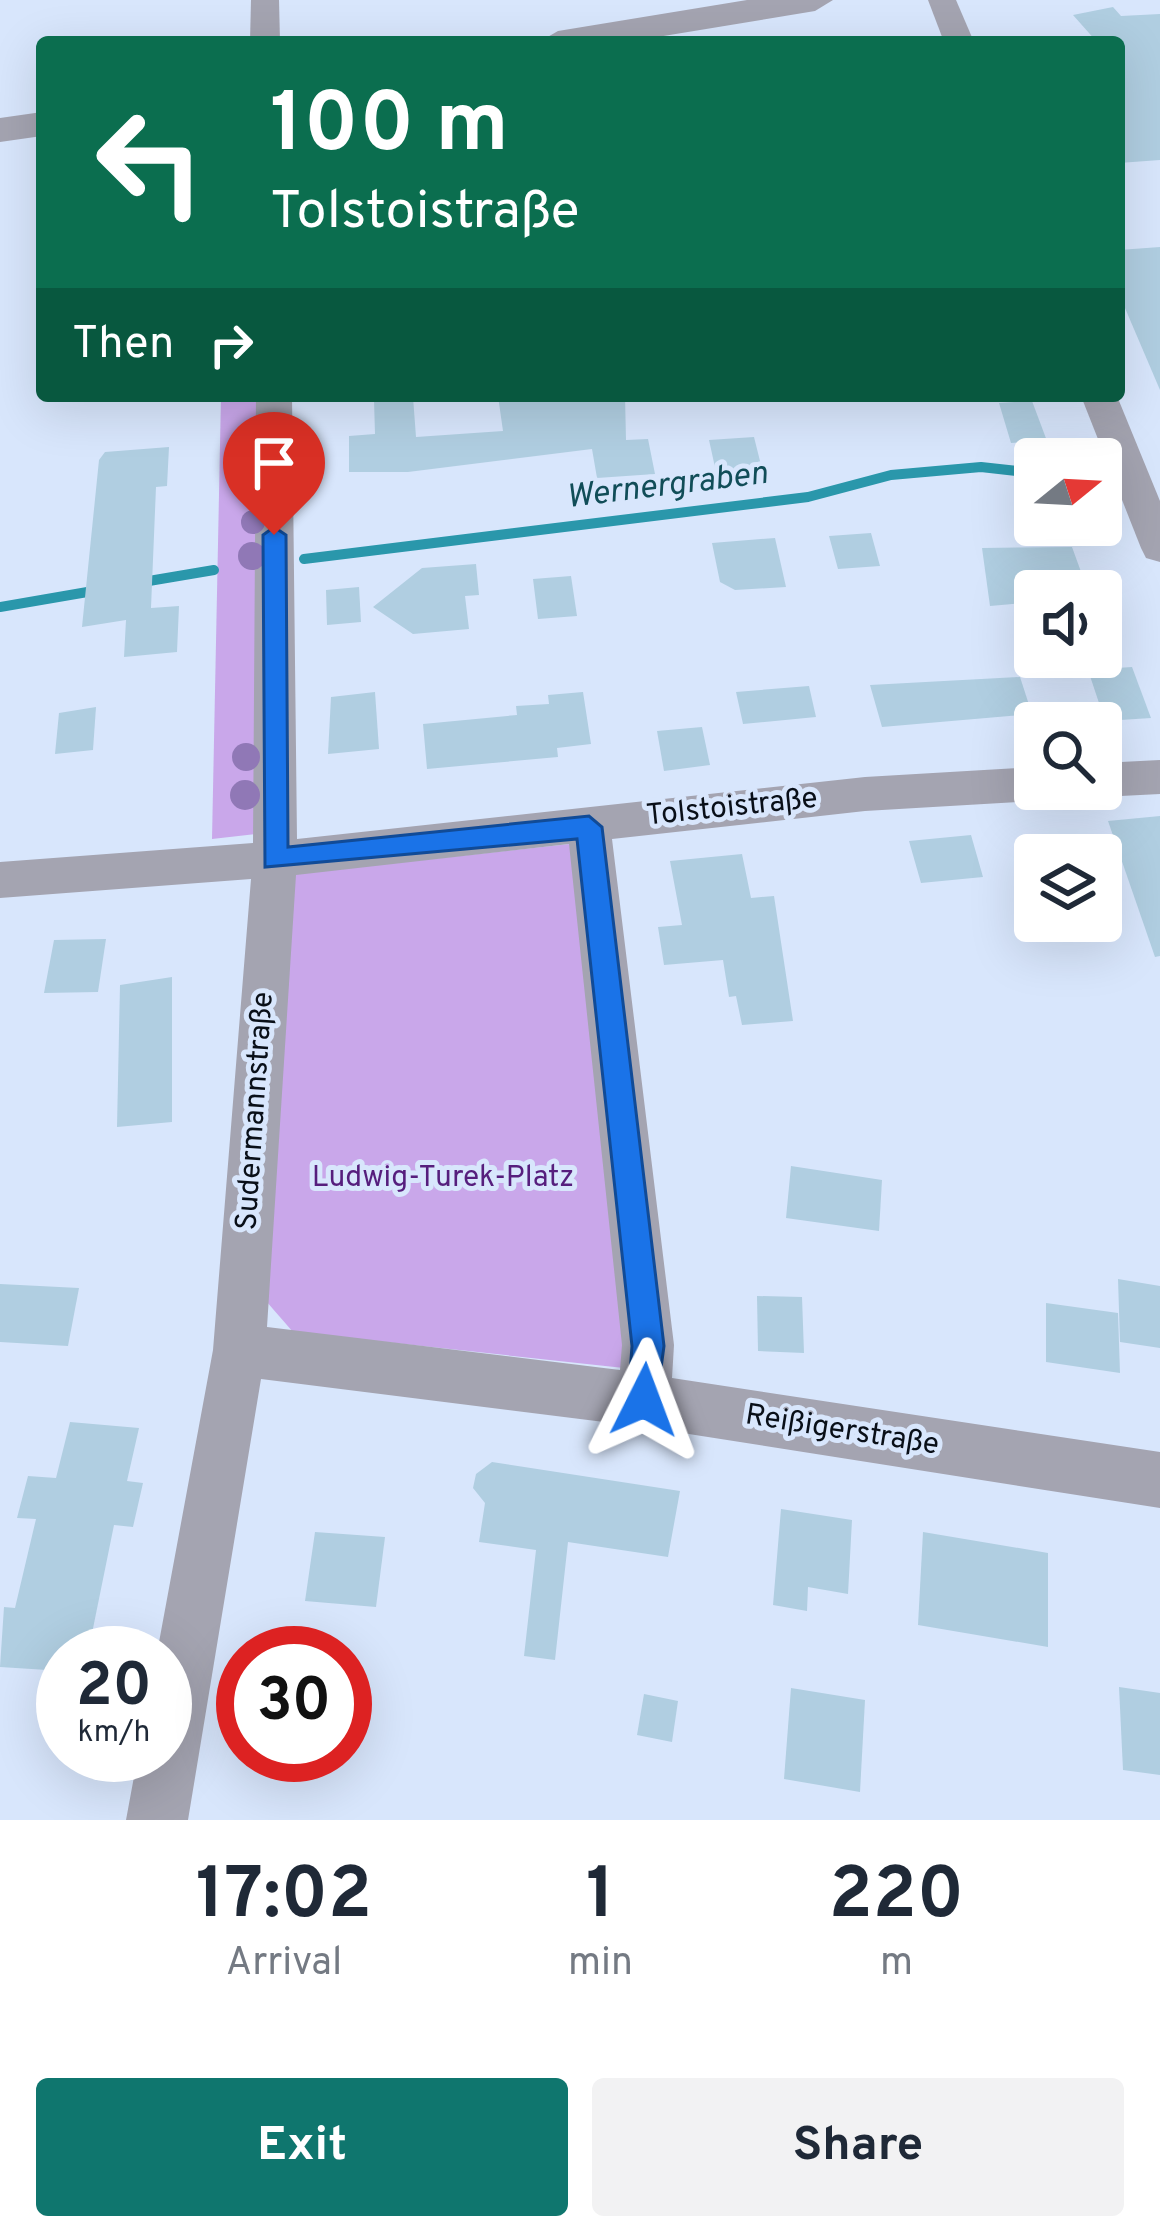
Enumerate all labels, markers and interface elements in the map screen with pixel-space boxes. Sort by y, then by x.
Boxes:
text: 100 m [270,75,509,181]
icon: left [72,84,228,240]
text: Tolstoistraße [270,179,580,248]
icon: right [198,312,264,378]
text: Then [72,317,174,374]
pin [223,412,325,535]
icon: arrive [241,430,307,496]
north arrow [1014,438,1122,546]
map controls [1014,438,1122,942]
water label: Wernergraben [564,454,770,520]
button: sound [1014,570,1122,678]
button: search [1014,702,1122,810]
street label: Tolstoistraße [645,781,819,835]
button: layers [1014,834,1122,942]
street label: Sudermannstraße [229,991,283,1231]
park label: Ludwig-Turek-Platz [312,1160,574,1197]
position arrow [581,1337,707,1463]
street label: Reißigerstraße [743,1397,941,1465]
speed limit sign: 30 [216,1626,372,1782]
text: 20 [76,1651,152,1727]
text: km/h [78,1715,150,1752]
text: 17:02 [196,1852,372,1944]
text: 1 [586,1852,615,1944]
text: 220 [829,1852,964,1944]
text: Arrival [226,1940,342,1989]
text: min [568,1940,633,1989]
text: m [880,1940,913,1989]
button: Exit [36,2078,568,2216]
button: Share [592,2078,1124,2216]

